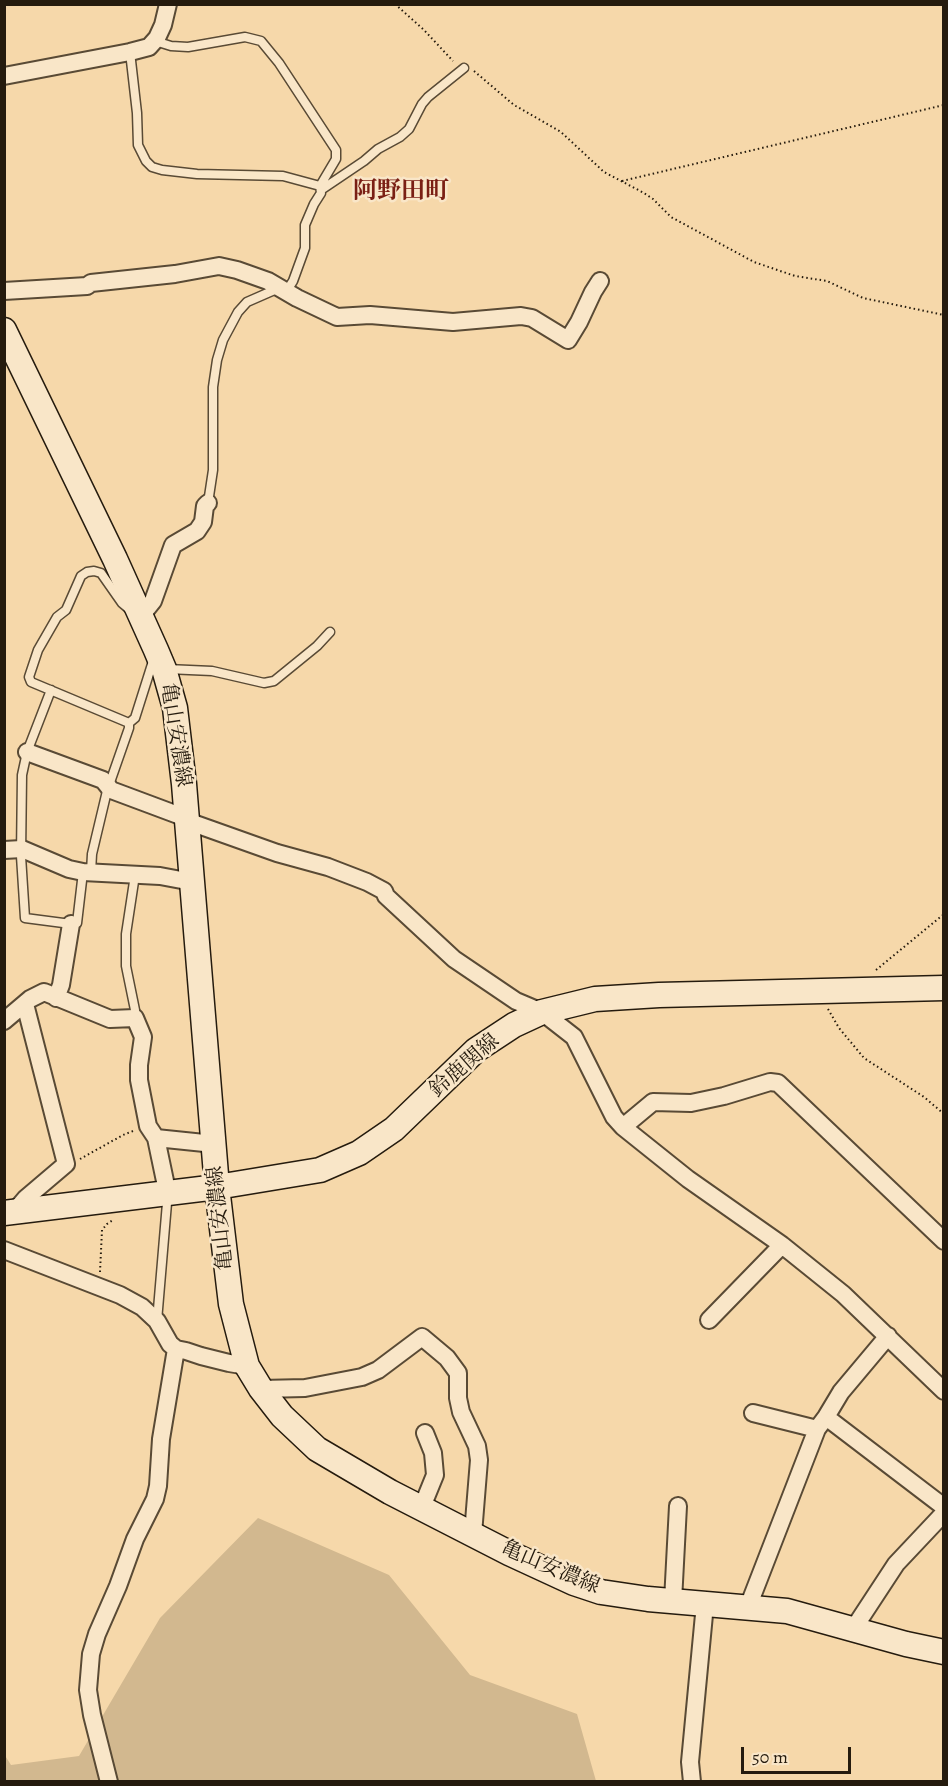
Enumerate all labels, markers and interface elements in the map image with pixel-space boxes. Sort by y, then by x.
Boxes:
district label: 阿野田町 [353,178,449,206]
street label: 亀山安濃線 [154,681,196,789]
street label: 鈴鹿関線 [425,1029,505,1103]
street label: 亀山安濃線 [203,1164,239,1272]
street label: 亀山安濃線 [497,1536,603,1600]
scale bar [744,1735,854,1773]
text: 50 m [752,1745,788,1769]

